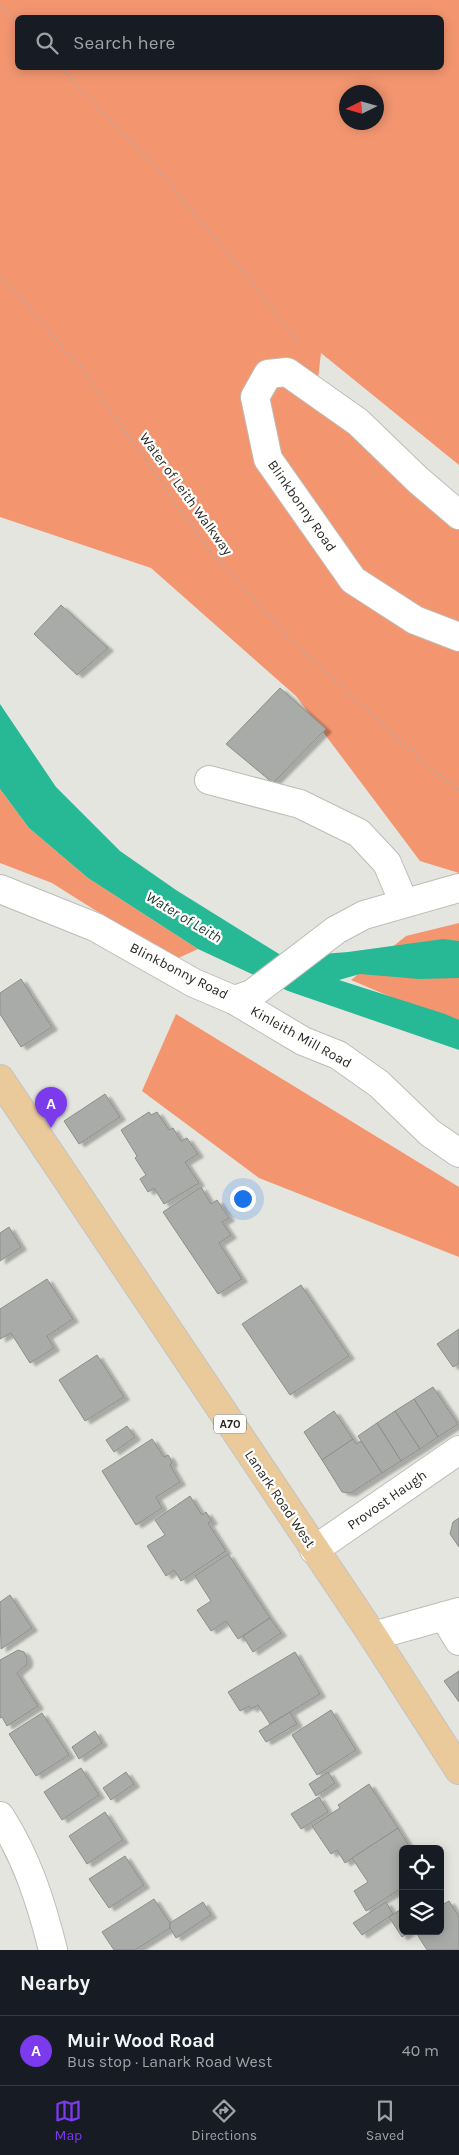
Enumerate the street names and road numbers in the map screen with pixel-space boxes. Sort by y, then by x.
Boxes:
street label: Water of Leith Walkway [136,429,236,559]
street label: Blinkbonny Road [264,457,340,555]
street label: Blinkbonny Road [127,939,231,1003]
street label: Kinleith Mill Road [248,1002,354,1072]
road number: A70 [214,1415,246,1434]
street label: Lanark Road West [241,1447,319,1551]
street label: Provost Haugh [344,1466,430,1534]

